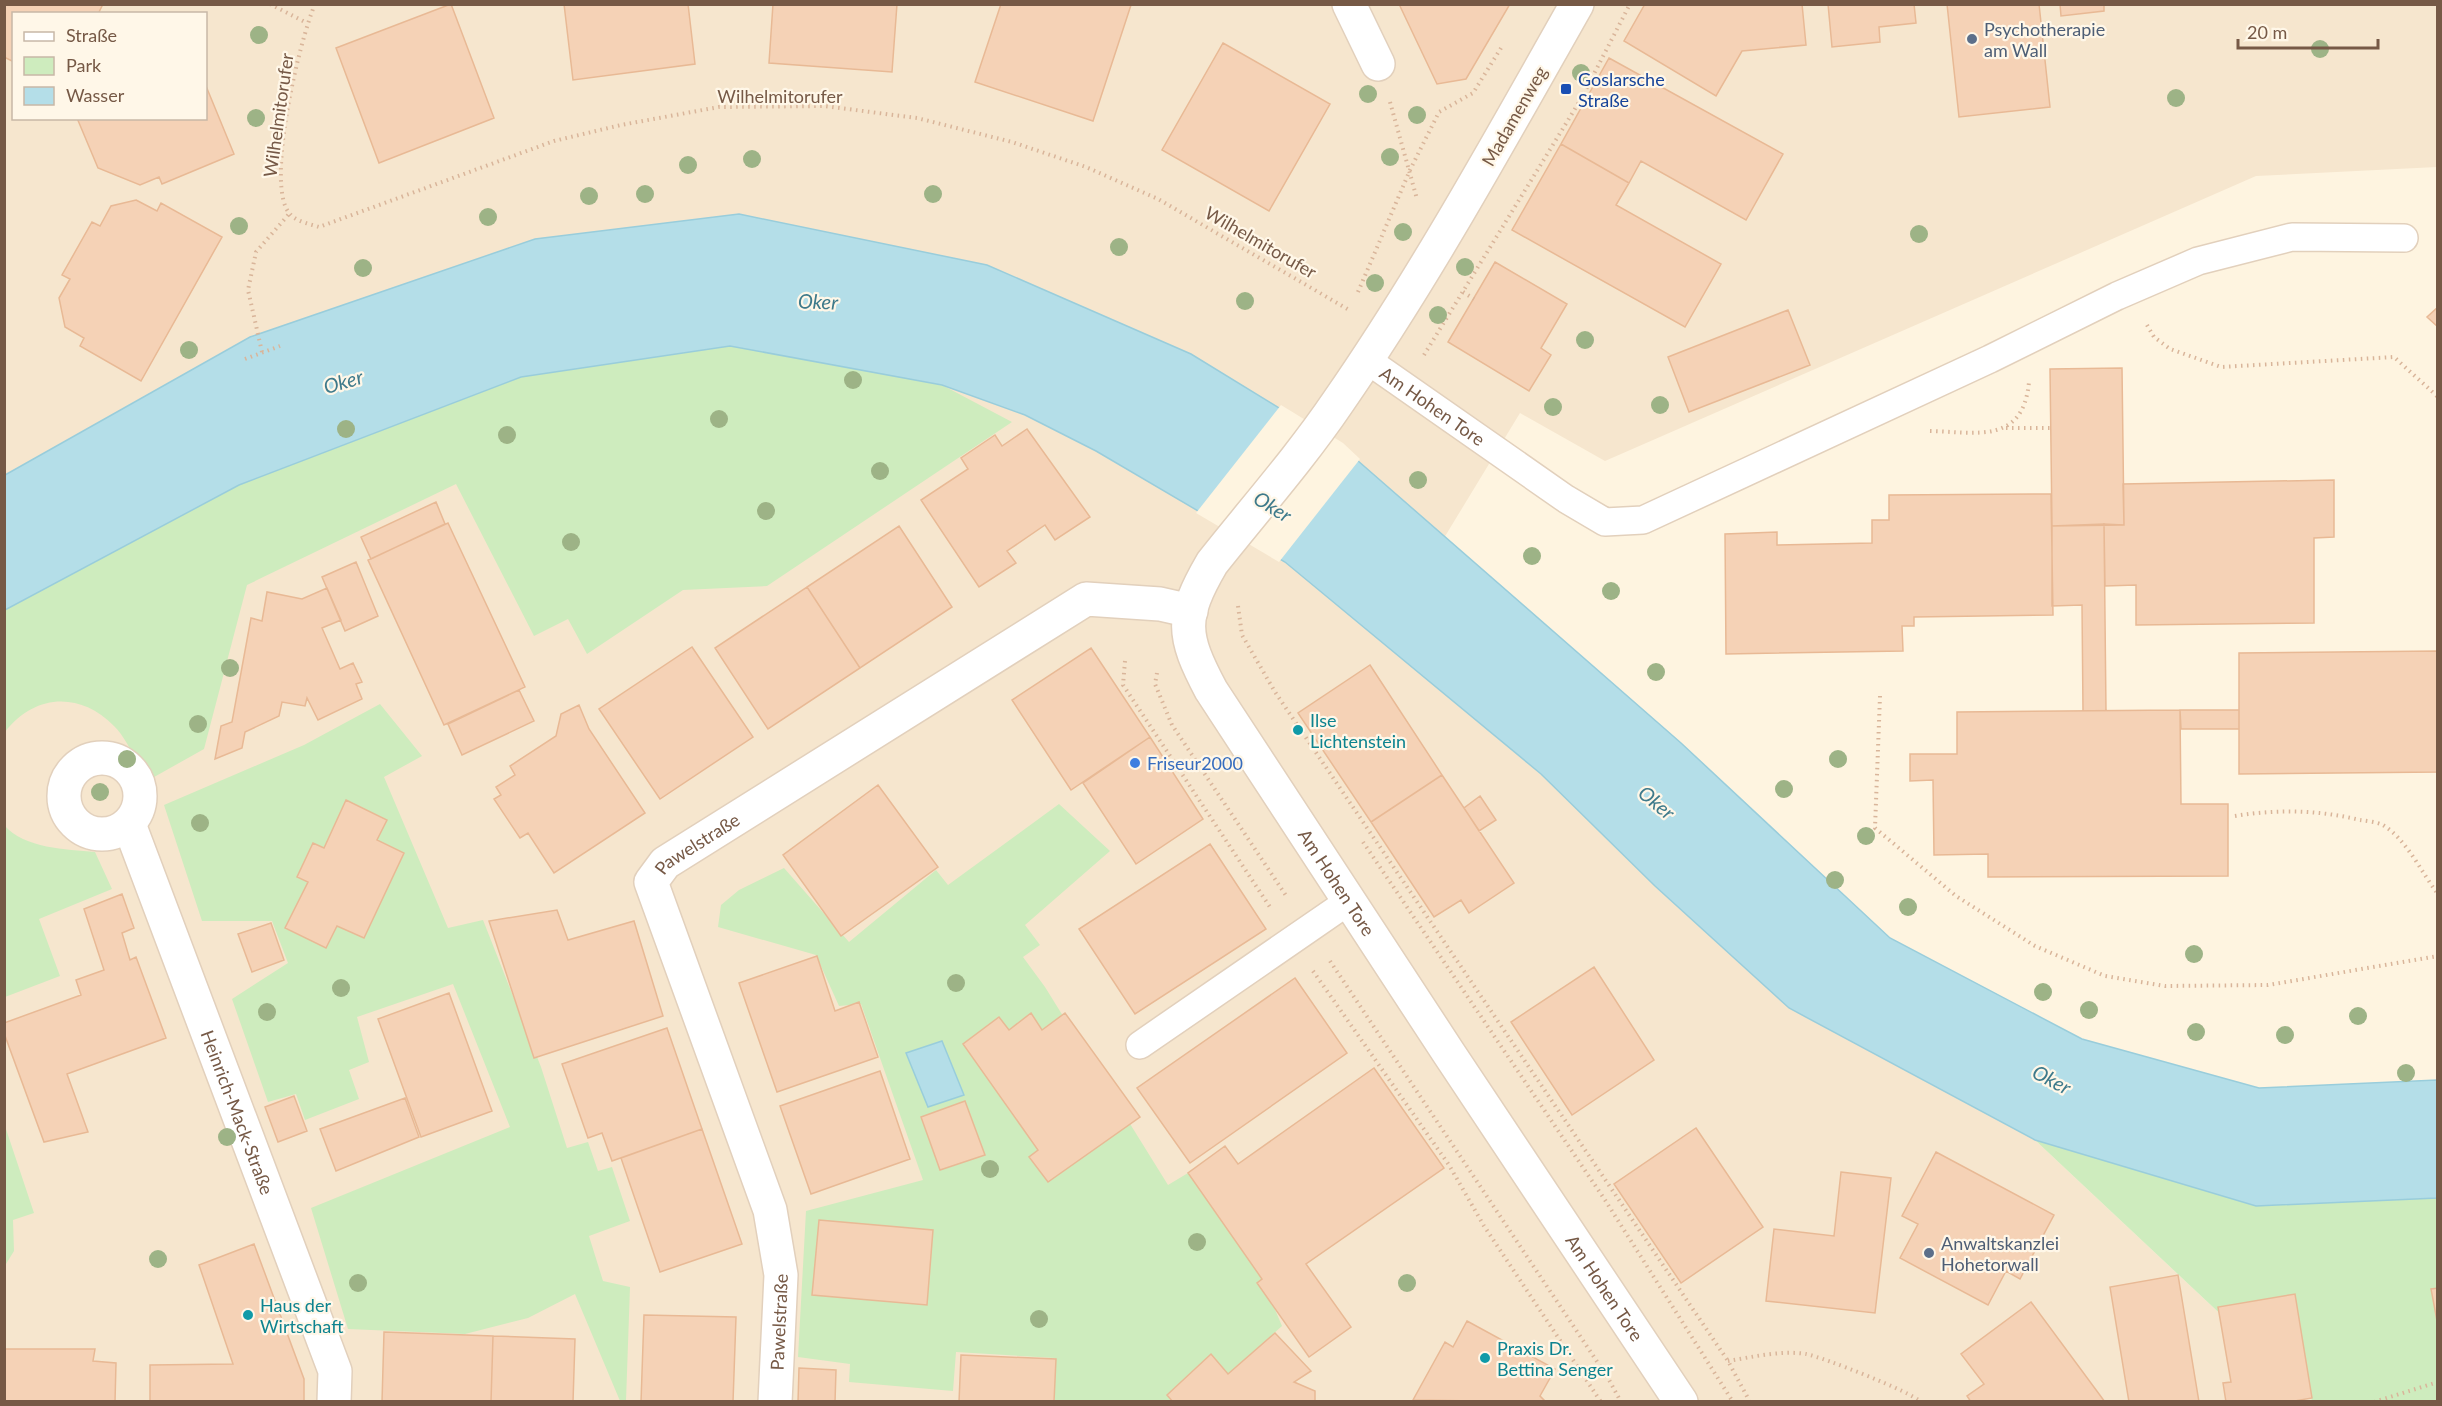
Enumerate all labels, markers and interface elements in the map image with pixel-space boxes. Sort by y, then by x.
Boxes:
legend [12,12,207,120]
scale bar [2238,12,2378,50]
place label: Psychotherapie am Wall [1984,18,2105,61]
text: 20 m [2247,21,2287,43]
text: Straße [66,24,117,46]
marker: Psychotherapie am Wall [1965,32,1979,46]
street label: Wilhelmitorufer [258,51,298,179]
text: Park [66,54,102,76]
street label: Madamenweg [1477,62,1551,170]
place label: Goslarsche Straße [1578,68,1665,111]
marker: Goslarsche Straße [1559,82,1573,96]
text: Wasser [66,84,125,106]
street label: Wilhelmitorufer [717,85,843,107]
street label: Wilhelmitorufer [1201,201,1321,283]
water label: Oker [798,288,840,314]
street label: Am Hohen Tore [1376,361,1489,450]
water label: Oker [320,364,367,398]
water label: Oker [1250,485,1297,527]
place label: Ilse Lichtenstein [1310,709,1406,752]
marker: Ilse Lichtenstein [1291,723,1305,737]
place label: Friseur2000 [1147,752,1243,774]
marker: Friseur2000 [1128,756,1142,770]
water label: Oker [1634,780,1681,825]
street label: Pawelstraße [650,808,744,878]
street label: Am Hohen Tore [1294,825,1380,940]
street label: Heinrich-Mack-Straße [197,1027,279,1198]
water label: Oker [2029,1059,2076,1100]
street label: Am Hohen Tore [1562,1230,1648,1345]
place label: Anwaltskanzlei Hohetorwall [1941,1232,2059,1275]
marker: Anwaltskanzlei Hohetorwall [1922,1246,1936,1260]
street label: Pawelstraße [766,1273,792,1371]
place label: Haus der Wirtschaft [260,1294,344,1337]
marker: Haus der Wirtschaft [241,1308,255,1322]
place label: Praxis Dr. Bettina Senger [1497,1337,1613,1380]
marker: Praxis Dr. Bettina Senger [1478,1351,1492,1365]

